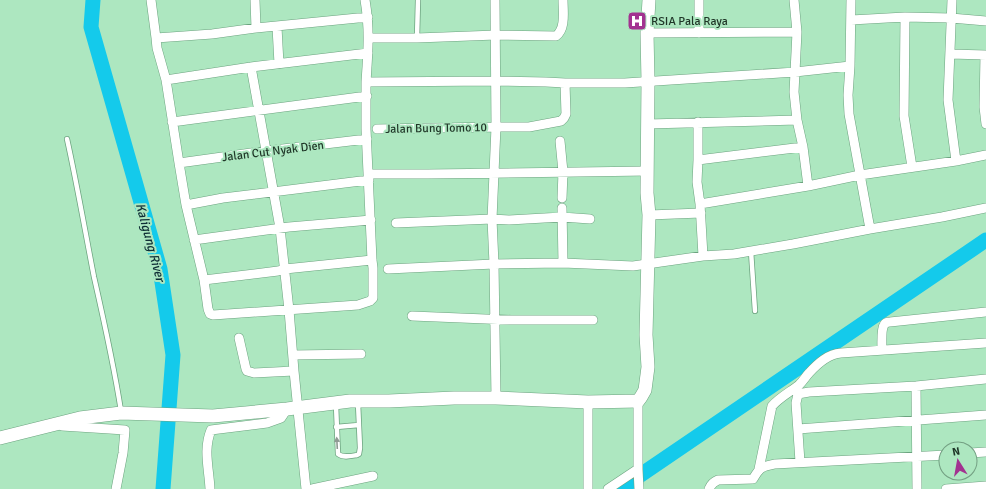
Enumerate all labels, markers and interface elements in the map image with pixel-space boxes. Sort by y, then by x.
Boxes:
hospital icon: RSIA Pala Raya [626,10,648,32]
place label: RSIA Pala Raya [651,14,728,29]
street label: Jalan Bung Tomo 10 [385,120,487,137]
street label: Jalan Cut Nyak Dien [221,138,325,165]
water label: Kaligung River [132,201,169,285]
one-way arrow [334,437,341,449]
north arrow [938,441,978,481]
text: N [951,445,961,459]

